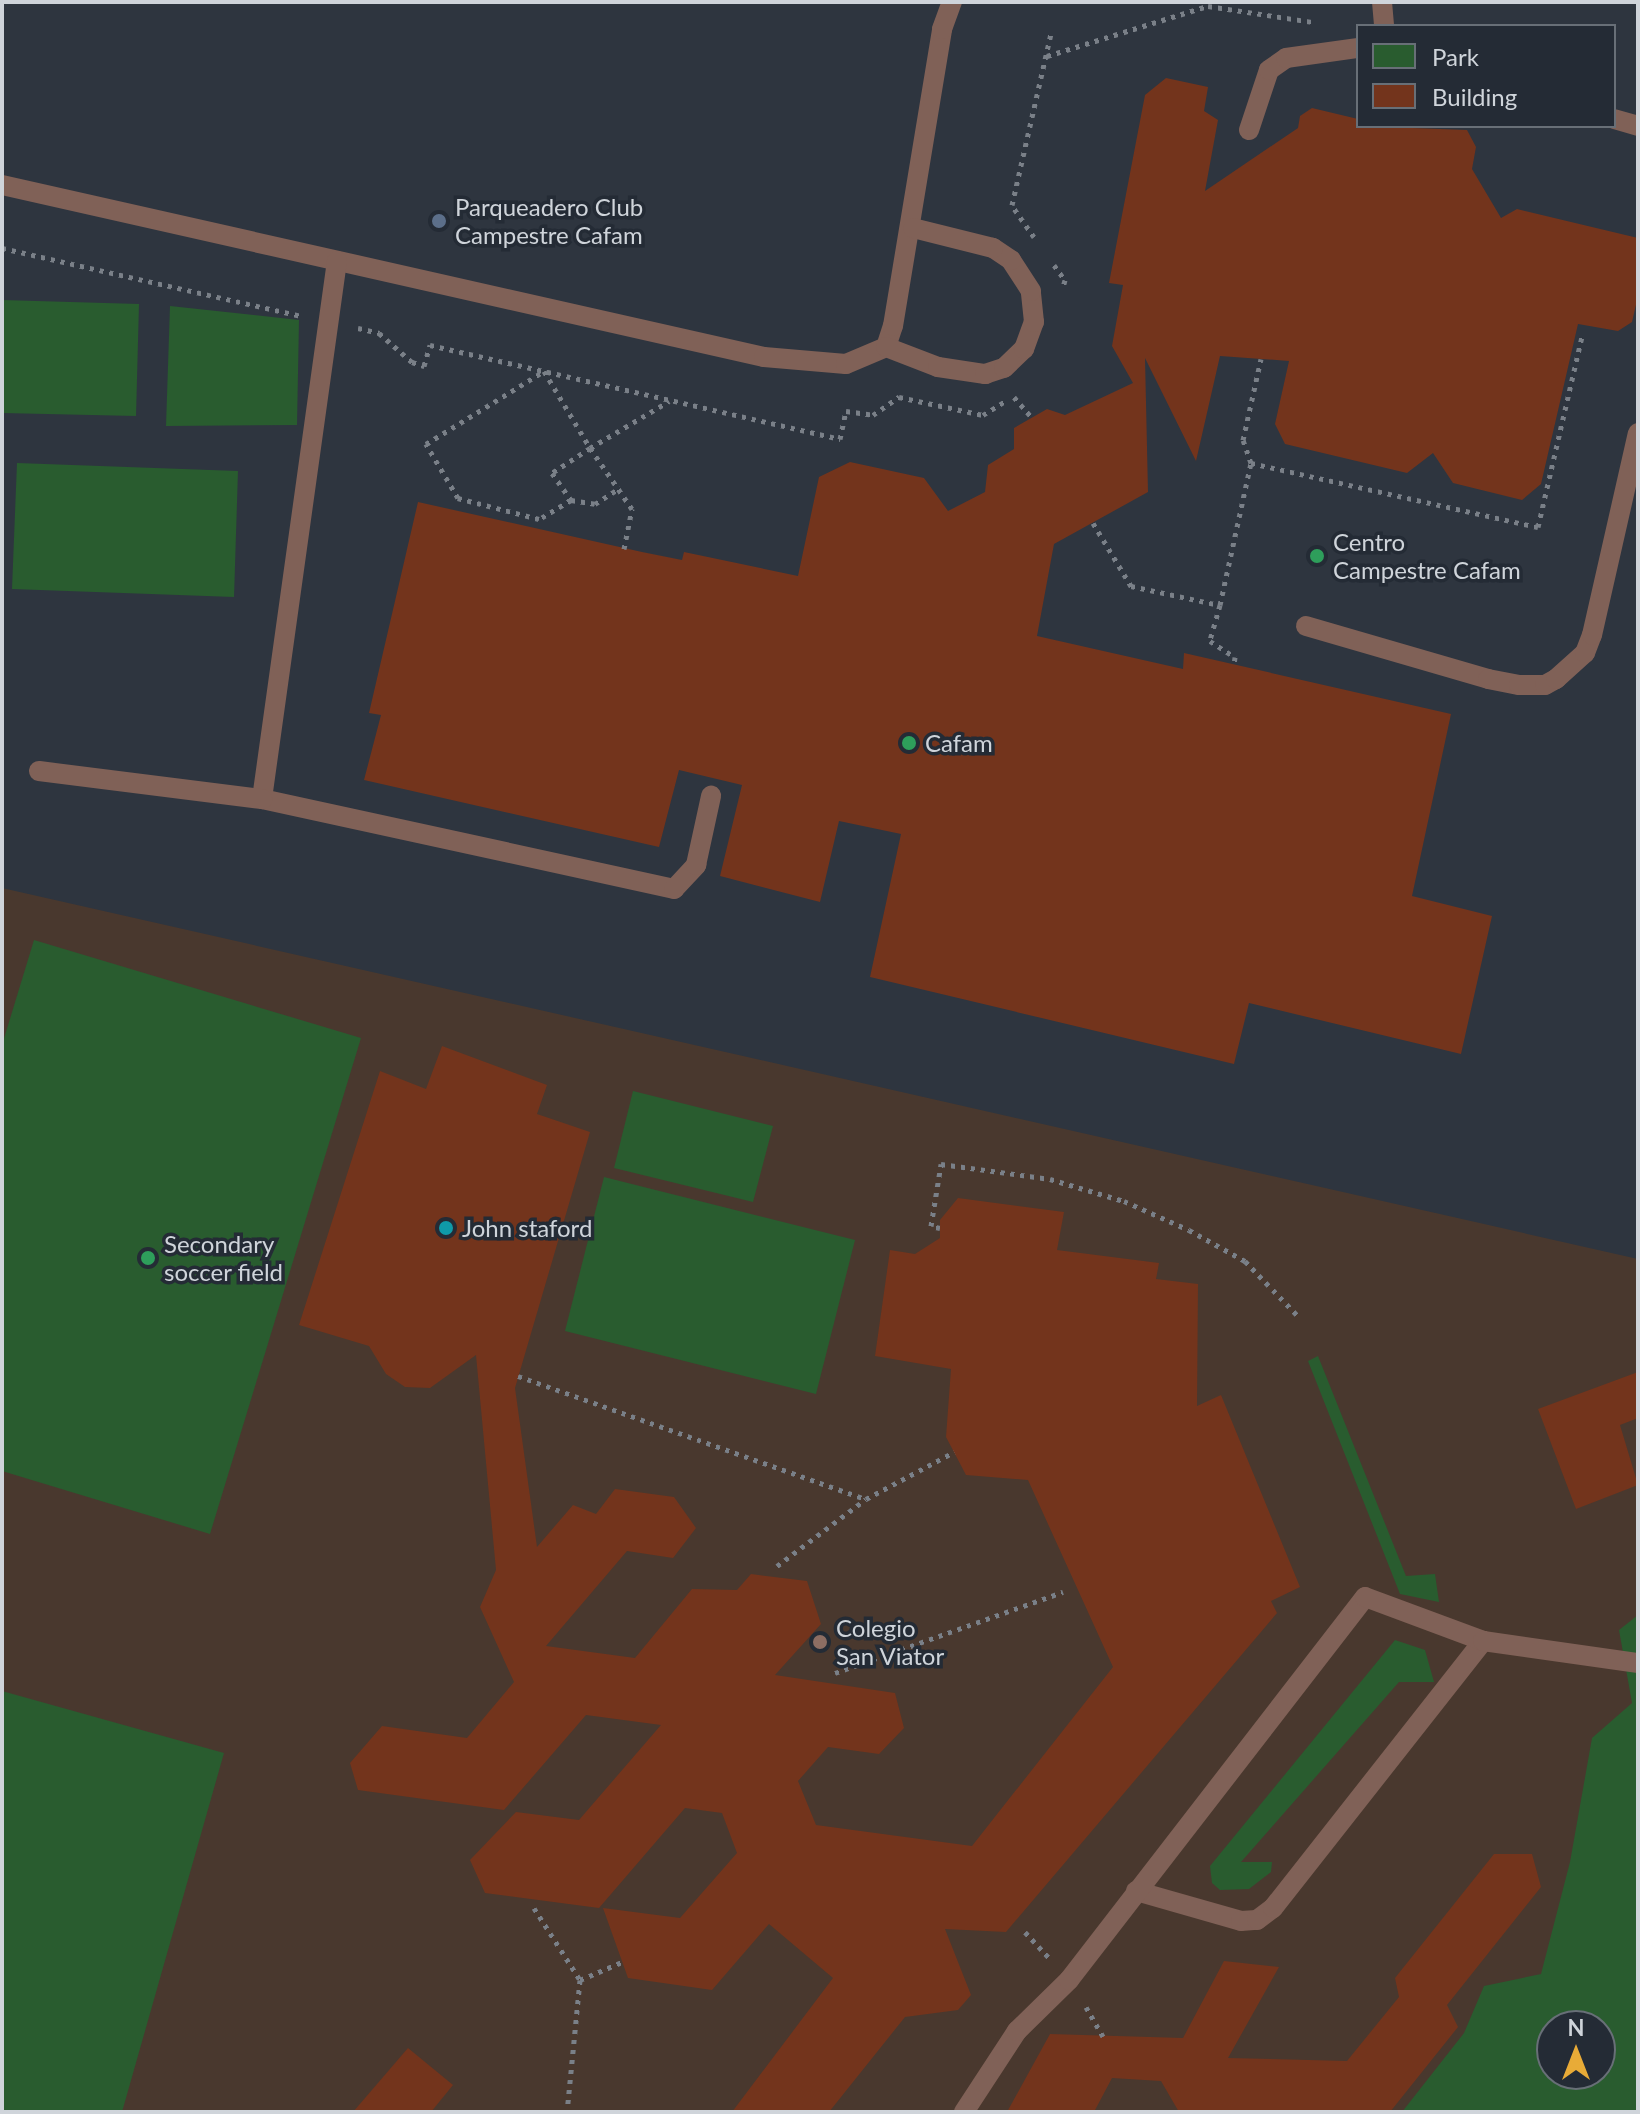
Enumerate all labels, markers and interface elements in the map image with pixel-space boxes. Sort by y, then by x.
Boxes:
legend [1356,24,1616,128]
text: Park [1432,42,1479,71]
text: Building [1432,82,1517,111]
place label: Parqueadero Club Campestre Cafam [455,193,643,249]
marker: Parqueadero Club Campestre Cafam [430,212,448,230]
place label: Centro Campestre Cafam [1333,528,1521,584]
marker: Centro Campestre Cafam [1308,547,1326,565]
place label: Cafam [925,729,993,757]
marker: Cafam [900,734,918,752]
place label: John staford [462,1214,592,1242]
marker: John staford [437,1219,455,1237]
place label: Secondary soccer field [164,1230,284,1286]
marker: Secondary soccer field [139,1249,157,1267]
place label: Colegio San Viator [836,1614,945,1670]
marker: Colegio San Viator [811,1633,829,1651]
north arrow [1536,2010,1616,2090]
text: N [1568,2014,1584,2041]

